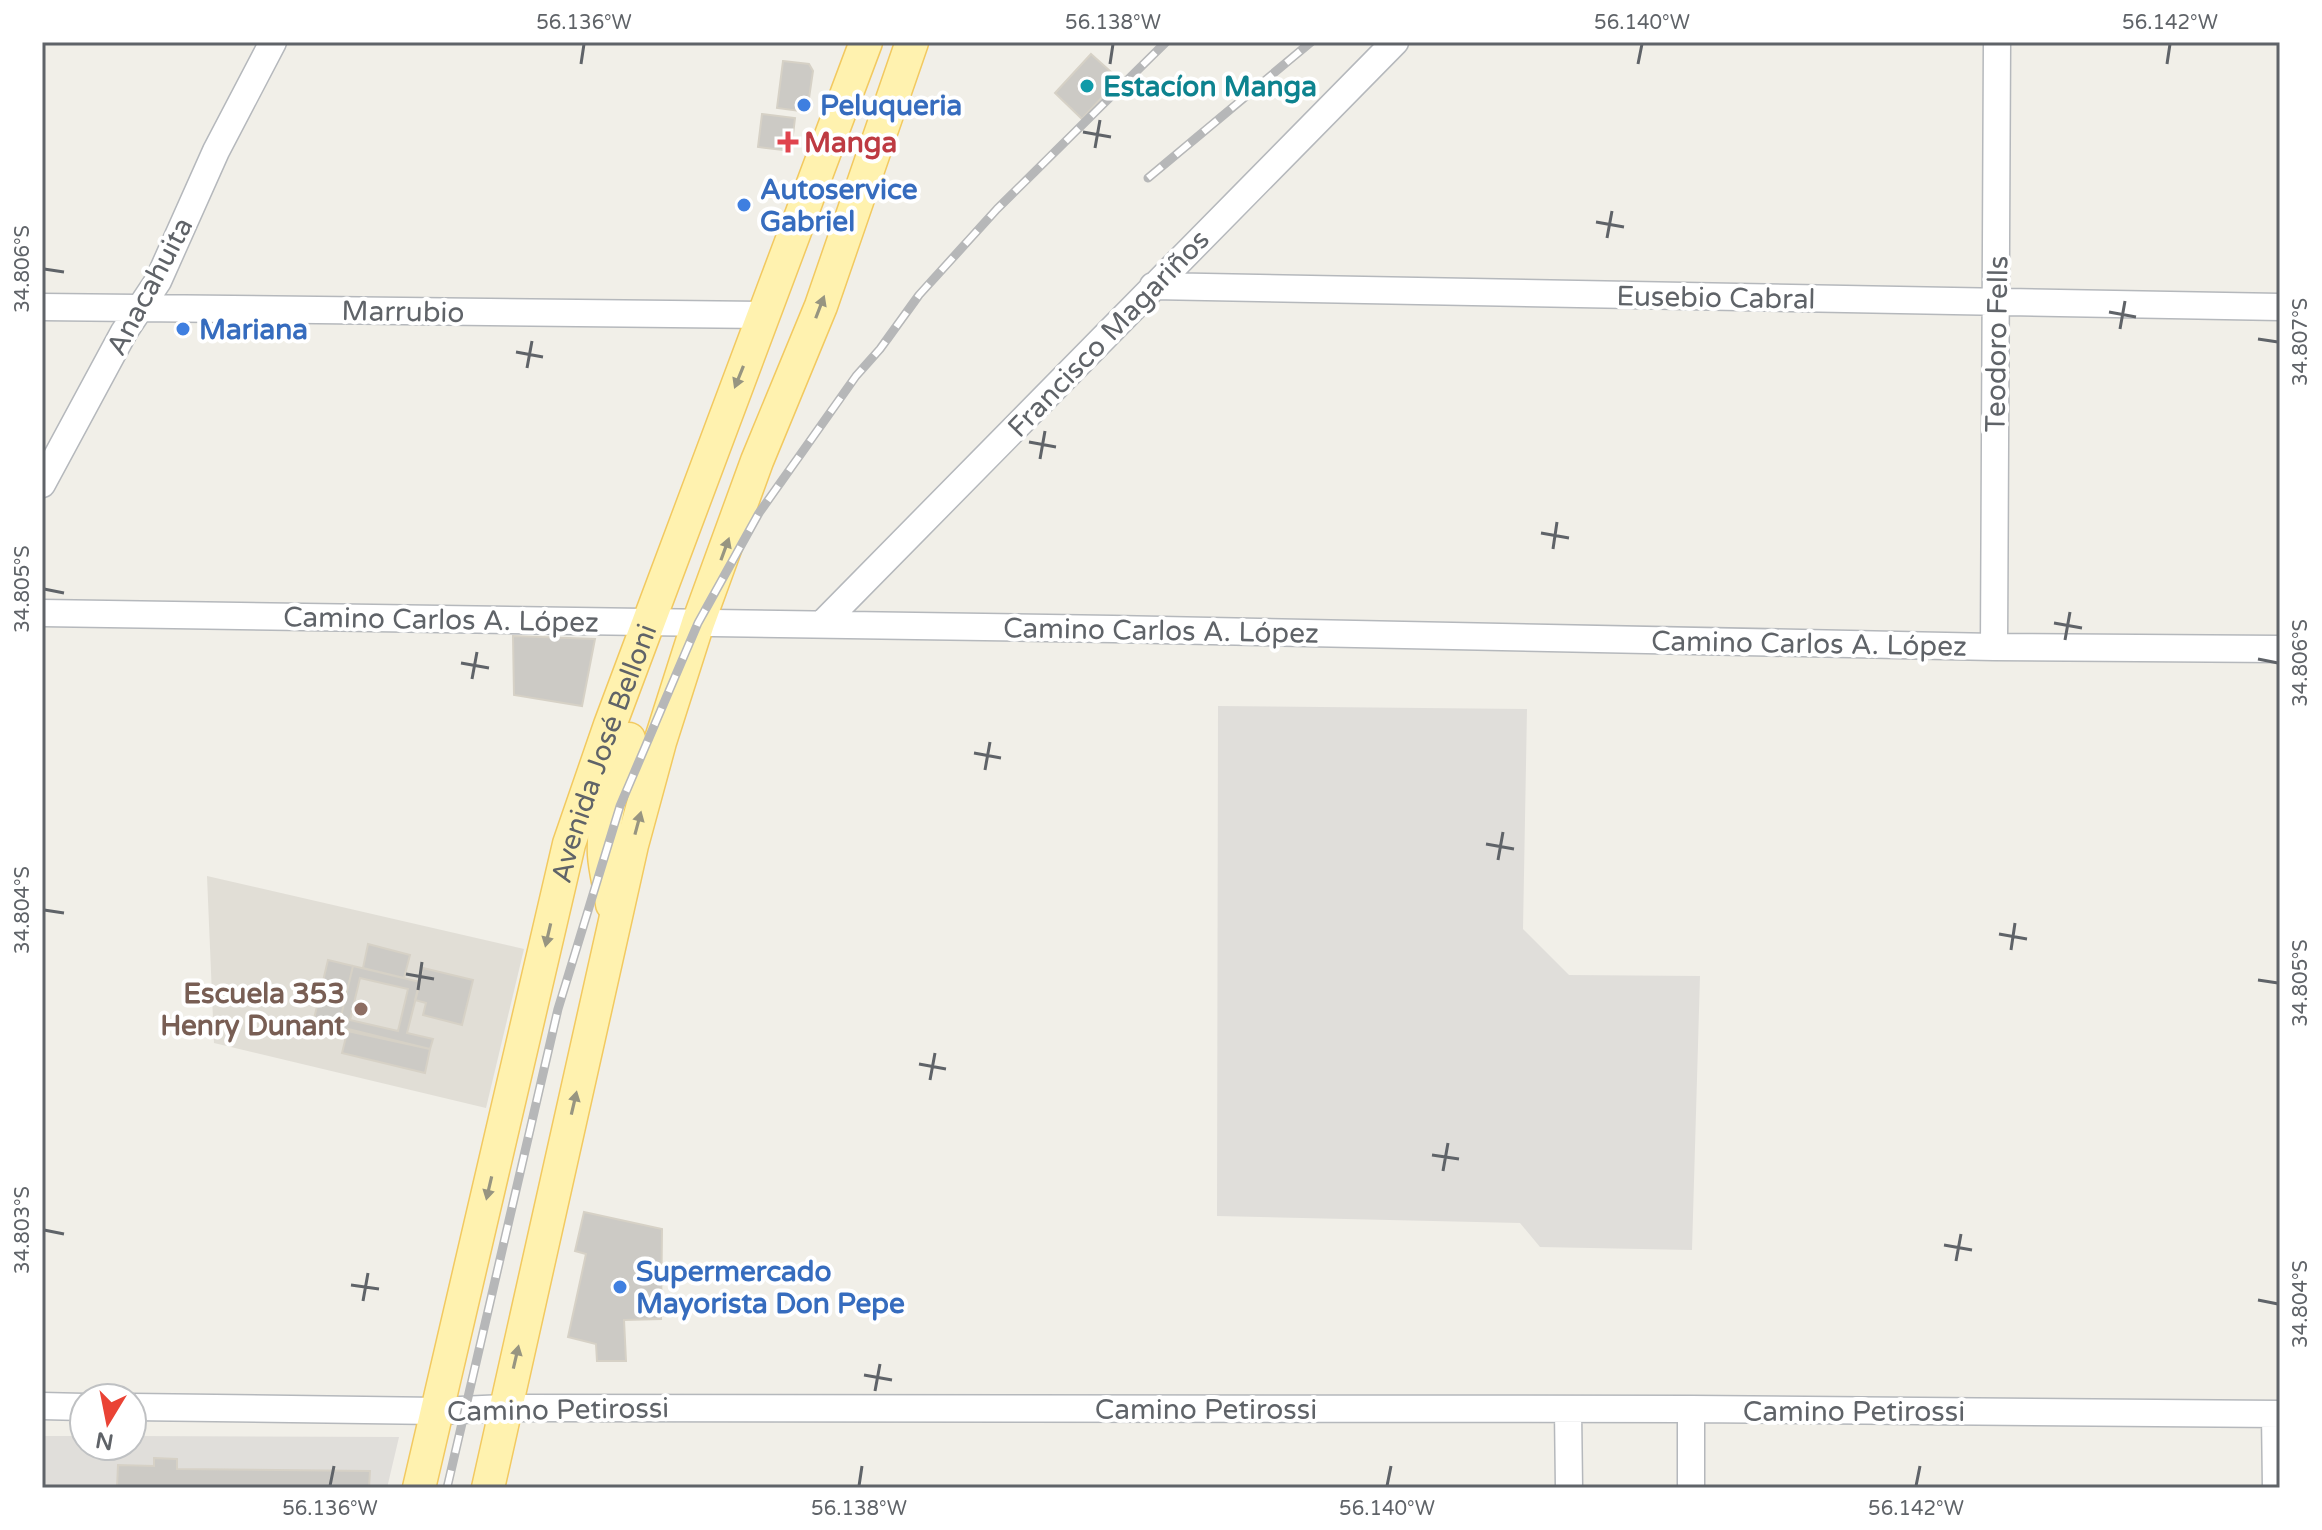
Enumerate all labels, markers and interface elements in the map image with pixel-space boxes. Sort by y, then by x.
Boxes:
text: 56.136°W [536,11,632,35]
text: 56.138°W [1065,11,1161,35]
text: 56.140°W [1594,11,1690,35]
text: 56.142°W [2122,11,2218,35]
place label: Estacíon Manga [1103,70,1317,104]
marker: Estacíon Manga [1078,77,1096,95]
place label: Peluqueria [820,89,962,123]
marker: Peluqueria [795,96,813,114]
place label: Manga [804,126,897,160]
marker: Manga [779,133,797,151]
place label: Autoservice Gabriel [760,173,918,239]
marker: Autoservice Gabriel [735,196,753,214]
street label: Anacahuita [99,212,200,361]
street label: Francisco Magariños [1001,223,1217,445]
text: 34.806°S [11,225,35,313]
street label: Teodoro Fells [1978,255,2016,433]
street label: Eusebio Cabral [1616,279,1816,317]
street label: Marrubio [341,294,465,330]
one-way arrow [814,295,827,319]
text: 34.807°S [2289,298,2313,386]
place label: Mariana [199,313,308,347]
marker: Mariana [174,320,192,338]
one-way arrow [732,365,745,389]
one-way arrow [719,537,732,561]
text: 34.805°S [11,545,35,633]
street label: Camino Carlos A. López [283,600,599,640]
street label: Camino Carlos A. López [1003,611,1319,651]
street label: Avenida José Belloni [545,619,664,886]
text: 34.806°S [2289,619,2313,707]
street label: Camino Carlos A. López [1651,624,1967,664]
one-way arrow [632,810,644,835]
text: 34.804°S [11,866,35,954]
one-way arrow [541,922,554,947]
text: 34.805°S [2289,939,2313,1027]
place label: Escuela 353 Henry Dunant [160,977,345,1043]
marker: Escuela 353 Henry Dunant [352,1000,370,1018]
one-way arrow [568,1091,581,1116]
one-way arrow [483,1176,495,1201]
text: 34.803°S [11,1186,35,1274]
place label: Supermercado Mayorista Don Pepe [636,1255,905,1321]
text: 34.804°S [2289,1260,2313,1348]
marker: Supermercado Mayorista Don Pepe [611,1278,629,1296]
one-way arrow [510,1344,523,1369]
north arrow [68,1382,148,1462]
street label: Camino Petirossi [447,1391,669,1429]
street label: Camino Petirossi [1095,1393,1317,1427]
street label: Camino Petirossi [1743,1395,1965,1429]
text: N [94,1426,116,1455]
text: 56.136°W [282,1497,378,1521]
text: 56.138°W [811,1497,907,1521]
text: 56.140°W [1339,1497,1435,1521]
text: 56.142°W [1868,1497,1964,1521]

